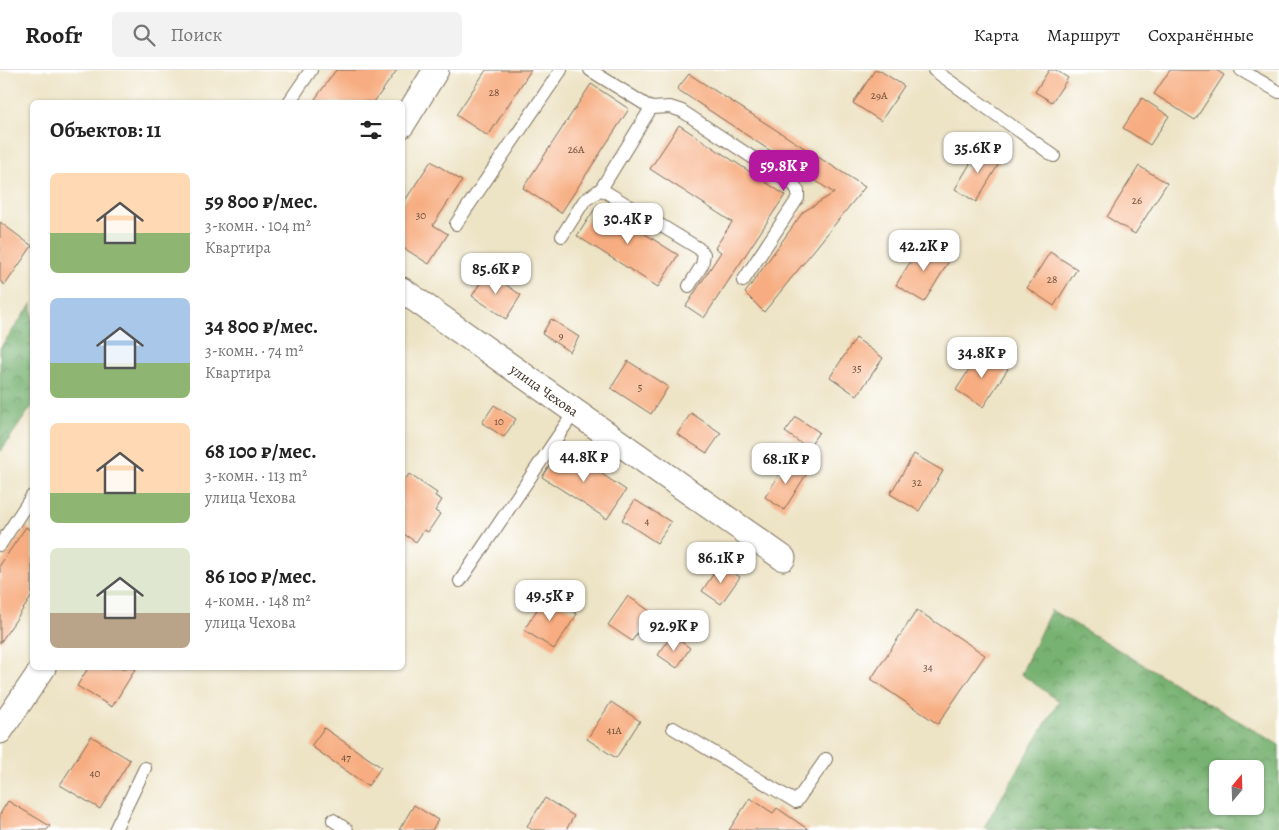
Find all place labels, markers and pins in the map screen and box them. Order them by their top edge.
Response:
pin: 35.6K ₽ [932,132,1024,174]
pin: 59.8K ₽ [738,150,830,192]
pin: 30.4K ₽ [582,202,674,245]
pin: 42.2K ₽ [878,230,970,272]
pin: 85.6K ₽ [450,252,542,295]
pin: 34.8K ₽ [936,336,1028,379]
pin: 44.8K ₽ [538,440,630,483]
pin: 68.1K ₽ [740,442,832,485]
pin: 86.1K ₽ [675,542,767,584]
pin: 49.5K ₽ [504,580,596,622]
pin: 92.9K ₽ [628,610,720,652]

